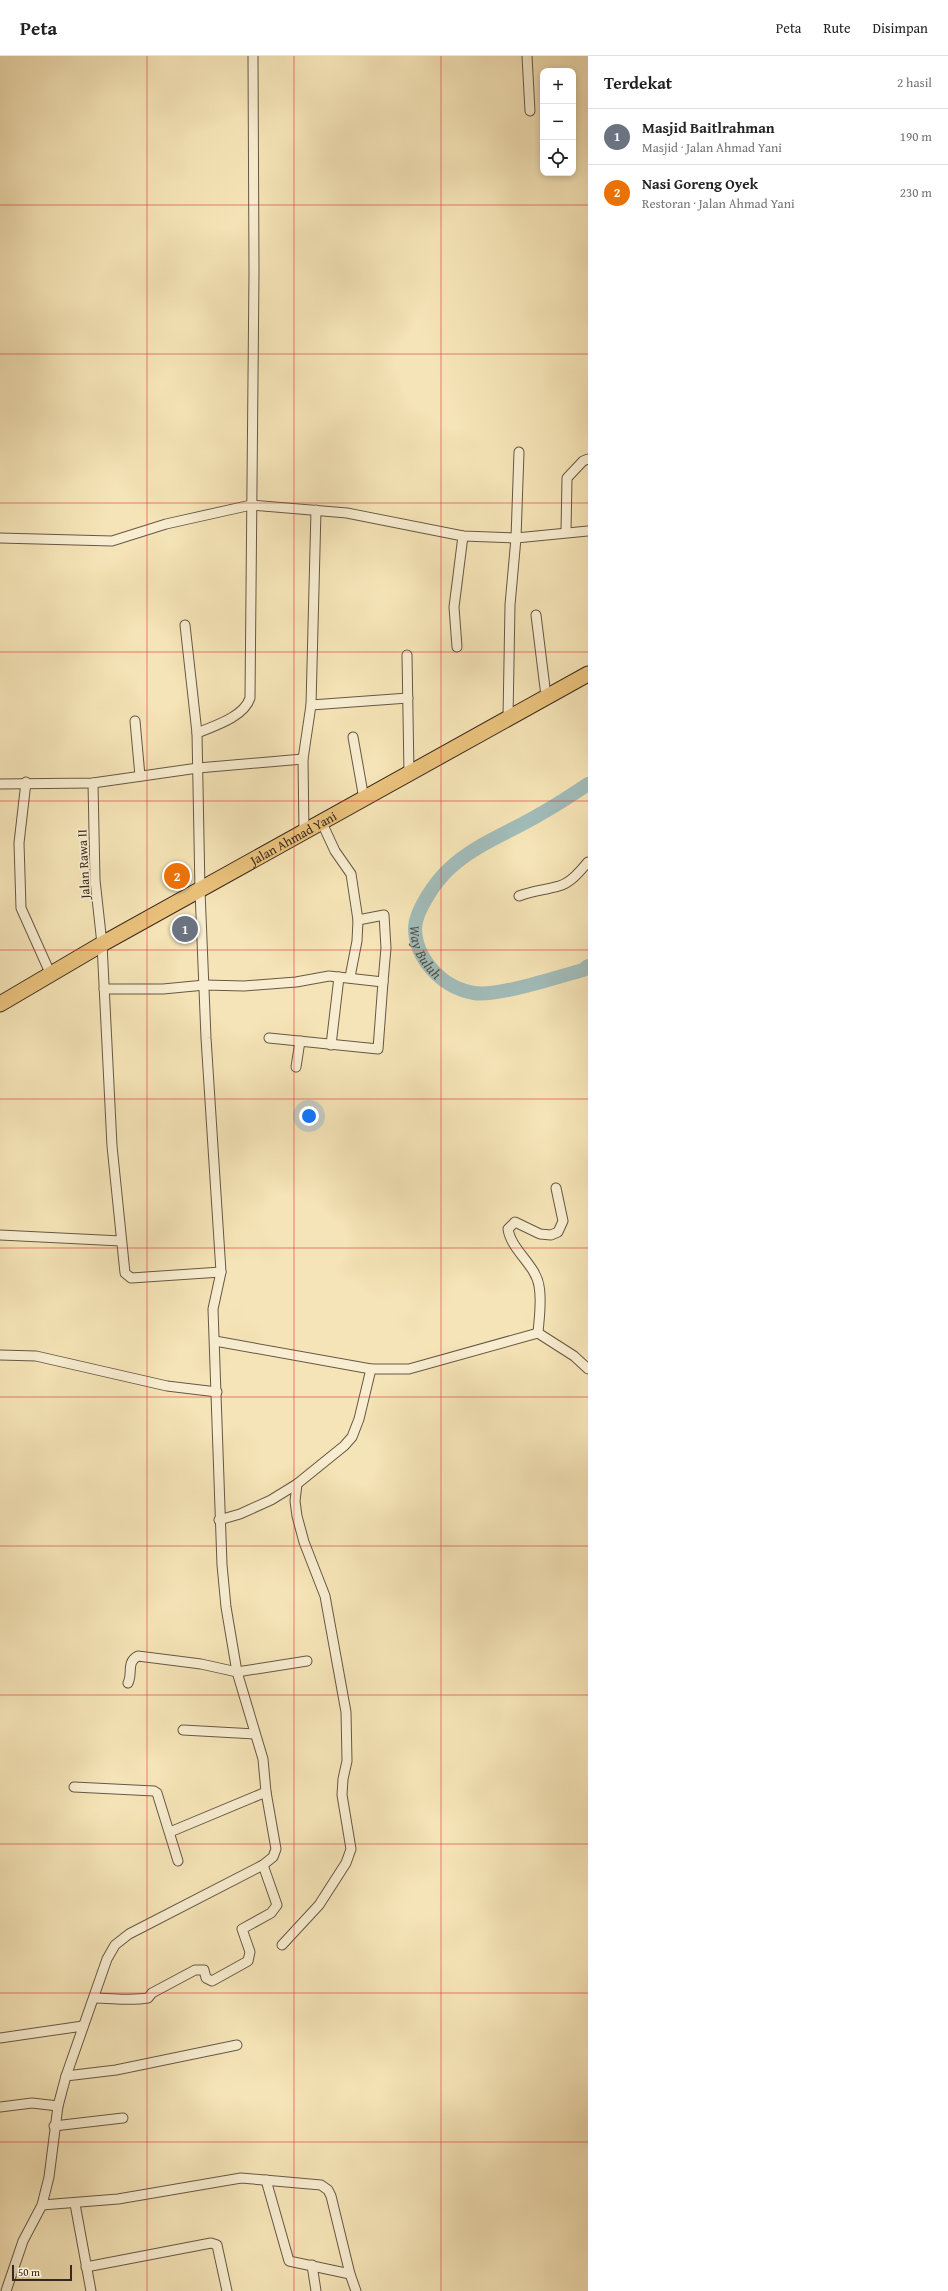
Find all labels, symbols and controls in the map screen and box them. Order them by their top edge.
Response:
text: Peta [20,14,57,42]
text: Peta [776,18,801,38]
text: Rute [823,18,851,38]
text: Disimpan [873,18,928,38]
map controls [540,68,576,176]
button: + [540,68,576,104]
text: Terdekat [604,70,672,95]
text: 2 hasil [897,73,932,92]
button: − [540,104,576,140]
text: Masjid Baitlrahman [642,117,775,138]
text: 1 [614,127,620,146]
text: 190 m [900,127,932,146]
text: Masjid · Jalan Ahmad Yani [642,138,782,157]
button: locate [540,140,576,176]
text: Nasi Goreng Oyek [642,173,758,194]
text: 2 [614,183,620,202]
text: 230 m [900,183,932,202]
text: Restoran · Jalan Ahmad Yani [642,194,795,213]
street label: Jalan Ahmad Yani [245,806,340,871]
street label: Jalan Rawa II [72,829,95,901]
pin: 2 [164,861,190,891]
pin: 1 [172,914,198,944]
water label: Way Buluh [405,925,446,984]
your location [299,1106,319,1126]
scale bar [12,2263,72,2282]
text: 50 m [18,2264,40,2280]

